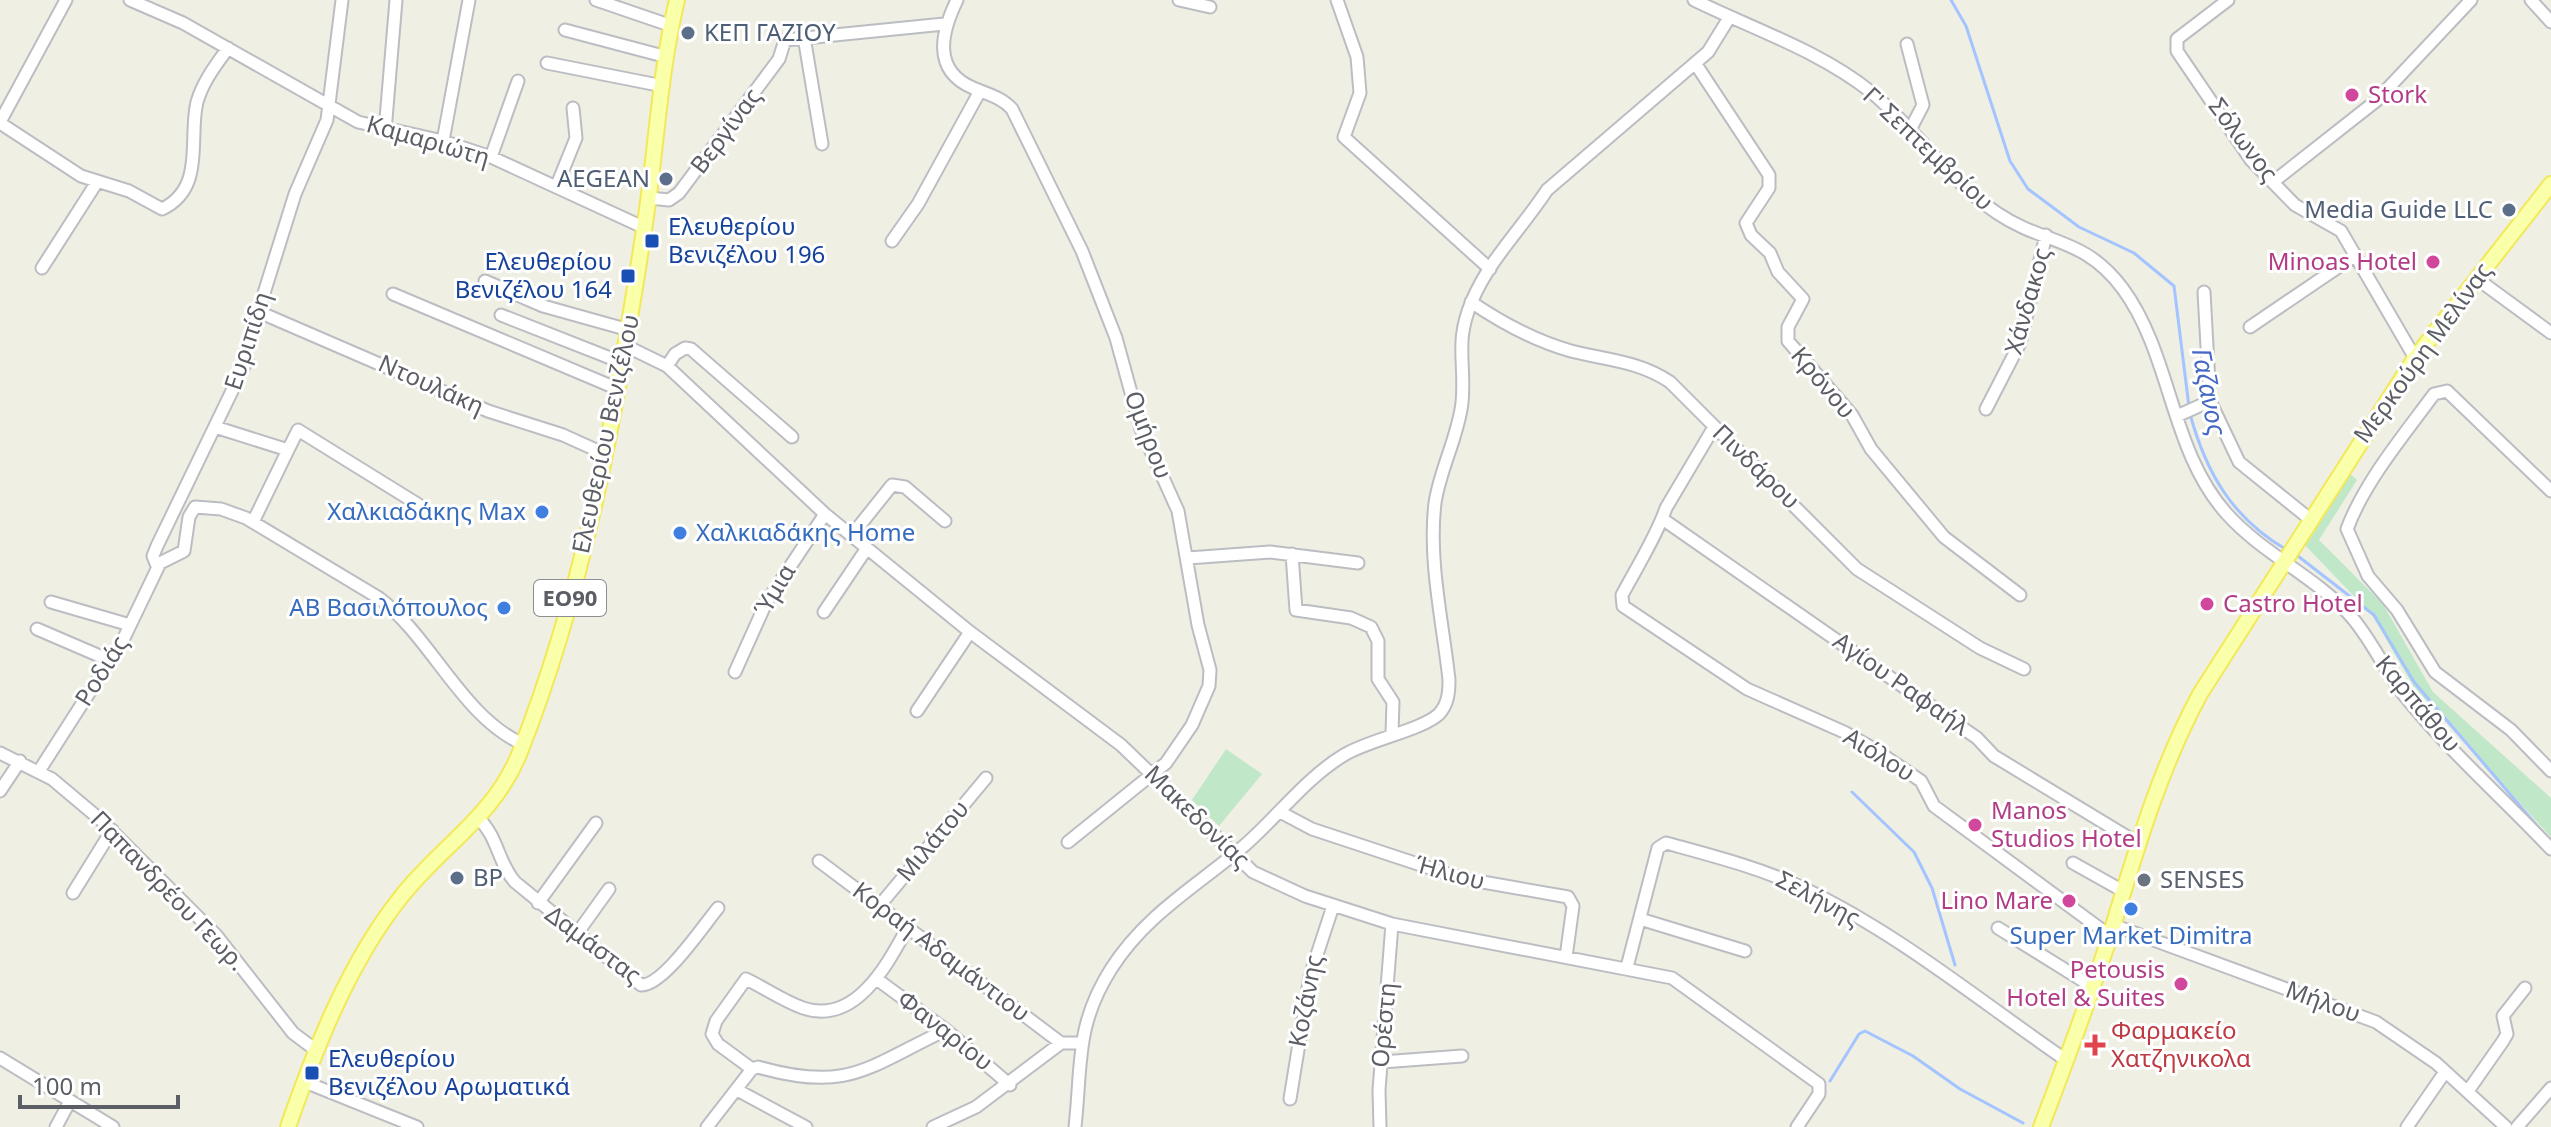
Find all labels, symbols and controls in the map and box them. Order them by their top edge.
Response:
place label: ΚΕΠ ΓΑΖΙΟΥ [704,15,836,48]
marker: ΚΕΠ ΓΑΖΙΟΥ [679,24,697,42]
place label: Stork [2368,77,2427,110]
street label: Γ' Σεπτεμβρίου [1857,79,2001,217]
street label: Βεργίνας [682,81,768,180]
marker: Stork [2343,86,2361,104]
street label: Σόλωνος [2202,90,2287,188]
street label: Καμαριώτη [363,106,494,173]
place label: AEGEAN [557,161,650,194]
marker: AEGEAN [657,170,675,188]
place label: Media Guide LLC [2304,192,2493,225]
marker: Media Guide LLC [2500,201,2518,219]
place label: Ελευθερίου Βενιζέλου 196 [668,209,825,270]
marker: Ελευθερίου Βενιζέλου 196 [643,232,661,250]
place label: Ελευθερίου Βενιζέλου 164 [455,244,612,305]
street label: Χάνδακος [1996,244,2057,358]
place label: Minoas Hotel [2268,244,2417,277]
marker: Minoas Hotel [2424,253,2442,271]
street label: Μερκούρη Μελίνας [2345,255,2499,449]
marker: Ελευθερίου Βενιζέλου 164 [619,267,637,285]
street label: Ευριπίδη [215,287,278,394]
street label: Ελευθερίου Βενιζέλου [563,311,646,556]
street label: Κρόνου [1784,339,1864,425]
water label: Γαζανος [2184,345,2236,439]
street label: Ντουλάκη [374,346,490,422]
street label: Ομήρου [1118,386,1181,483]
street label: Πινδάρου [1706,416,1808,516]
place label: Χαλκιαδάκης Max [327,494,526,527]
marker: Χαλκιαδάκης Max [533,503,551,521]
place label: Χαλκιαδάκης Home [696,515,915,548]
marker: Χαλκιαδάκης Home [671,524,689,542]
street label: Ύμια [745,557,802,621]
road number: ΕΟ90 [534,580,606,616]
place label: Castro Hotel [2223,586,2363,619]
place label: ΑΒ Βασιλόπουλος [289,590,488,623]
marker: Castro Hotel [2198,595,2216,613]
marker: ΑΒ Βασιλόπουλος [495,599,513,617]
street label: Αγίου Ραφαήλ [1827,624,1977,742]
street label: Ροδιάς [66,629,135,712]
street label: Καρπάθου [2369,648,2469,759]
street label: Αιόλου [1838,719,1922,788]
street label: Μακεδονίας [1138,757,1258,875]
street label: Μιλάτου [888,792,976,888]
place label: Manos Studios Hotel [1991,793,2142,854]
street label: Παπανδρέου Γεωρ. [84,803,254,977]
marker: Manos Studios Hotel [1966,816,1984,834]
street label: Ήλιου [1412,846,1489,897]
place label: BP [473,860,503,893]
street label: Σελήνης [1771,862,1866,934]
place label: SENSES [2160,862,2244,895]
marker: BP [448,869,466,887]
marker: SENSES [2135,871,2153,889]
street label: Κοραή Αδαμάντιου [846,873,1037,1028]
place label: Lino Mare [1940,883,2053,916]
marker: Lino Mare [2060,892,2078,910]
street label: Δαμάστας [539,897,649,991]
marker: Super Market Dimitra [2122,900,2140,918]
place label: Super Market Dimitra [2010,918,2252,951]
street label: Κοζάνης [1279,952,1330,1050]
place label: Petousis Hotel & Suites [2006,952,2165,1013]
street label: Μήλου [2281,972,2366,1029]
marker: Petousis Hotel & Suites [2172,975,2190,993]
street label: Ορέστη [1362,981,1403,1069]
street label: Φαναρίου [891,982,1001,1078]
place label: Φαρμακείο Χατζηνικολα [2111,1013,2251,1074]
marker: Φαρμακείο Χατζηνικολα [2086,1036,2104,1054]
place label: Ελευθερίου Βενιζέλου Αρωματικά [328,1041,570,1102]
scale bar [20,1059,178,1109]
marker: Ελευθερίου Βενιζέλου Αρωματικά [303,1064,321,1082]
text: 100 m [32,1069,102,1102]

